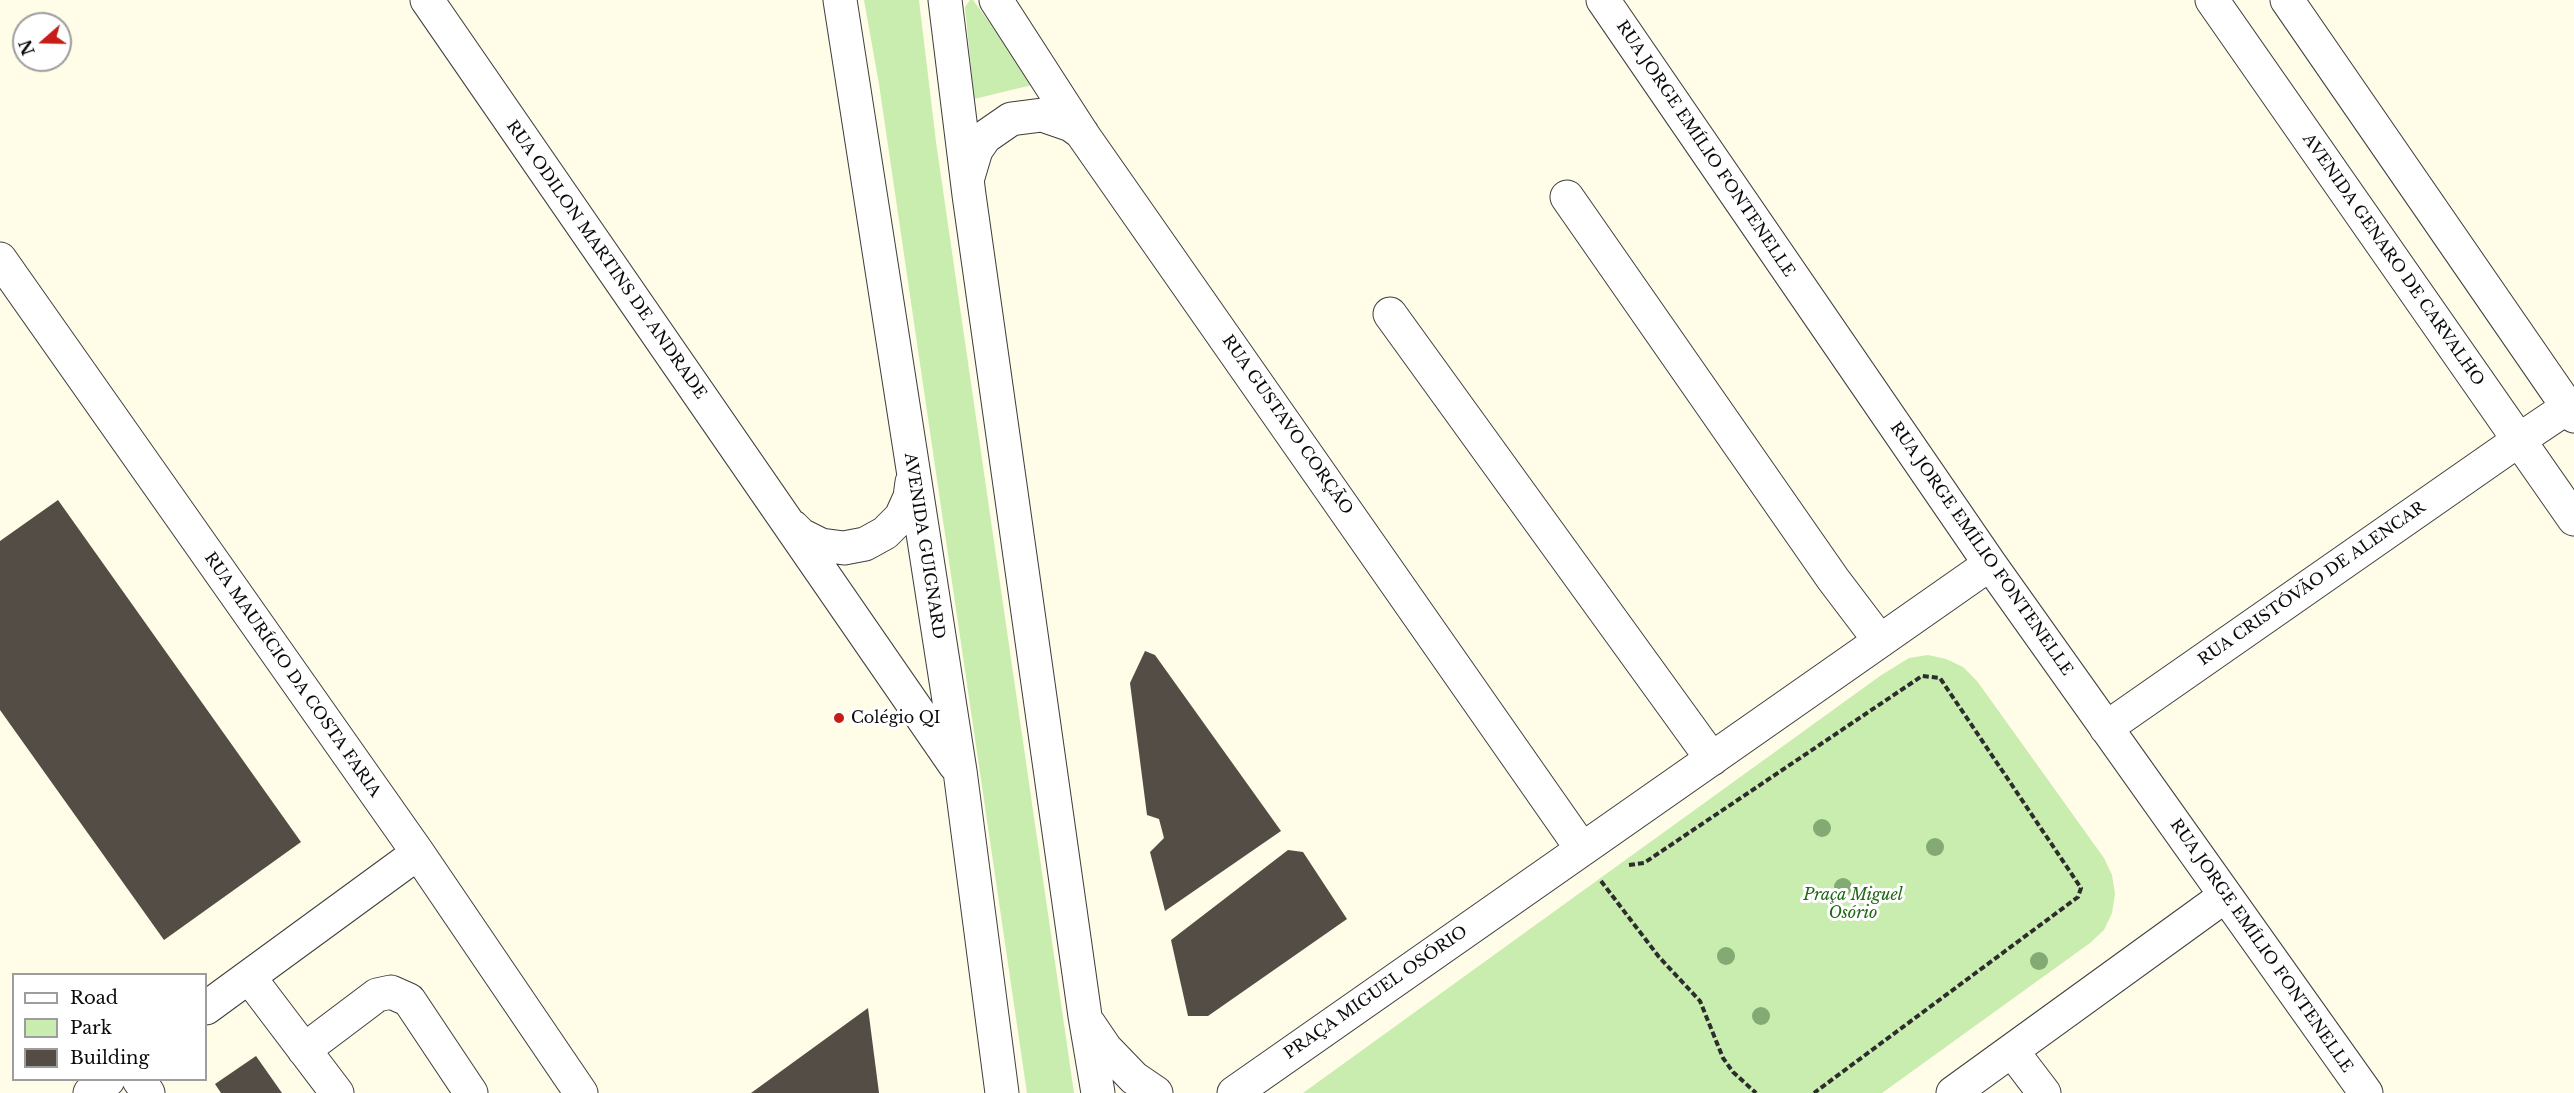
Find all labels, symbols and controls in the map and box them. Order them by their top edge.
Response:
north arrow [12,12,72,72]
street label: RUA JORGE EMÍLIO FONTENELLE [1612,17,1798,281]
text: N [15,37,39,58]
street label: RUA ODILON MARTINS DE ANDRADE [502,117,710,403]
street label: AVENIDA GENARO DE CARVALHO [2298,130,2488,390]
street label: RUA GUSTAVO CORÇÃO [1218,332,1356,518]
street label: RUA JORGE EMÍLIO FONTENELLE [1886,419,2076,679]
street label: AVENIDA GUIGNARD [900,451,948,641]
street label: RUA CRISTÓVÃO DE ALENCAR [2195,498,2429,670]
street label: RUA MAURÍCIO DA COSTA FARIA [200,549,384,801]
place label: Colégio QI [851,708,940,728]
marker: Colégio QI [832,711,846,725]
street label: RUA JORGE EMÍLIO FONTENELLE [2166,816,2356,1076]
park label: Praça Miguel Osório [1803,885,1903,923]
street label: PRAÇA MIGUEL OSÓRIO [1281,922,1471,1064]
legend [12,973,207,1081]
text: Road [70,987,118,1009]
text: Park [70,1017,112,1039]
text: Building [70,1047,149,1069]

